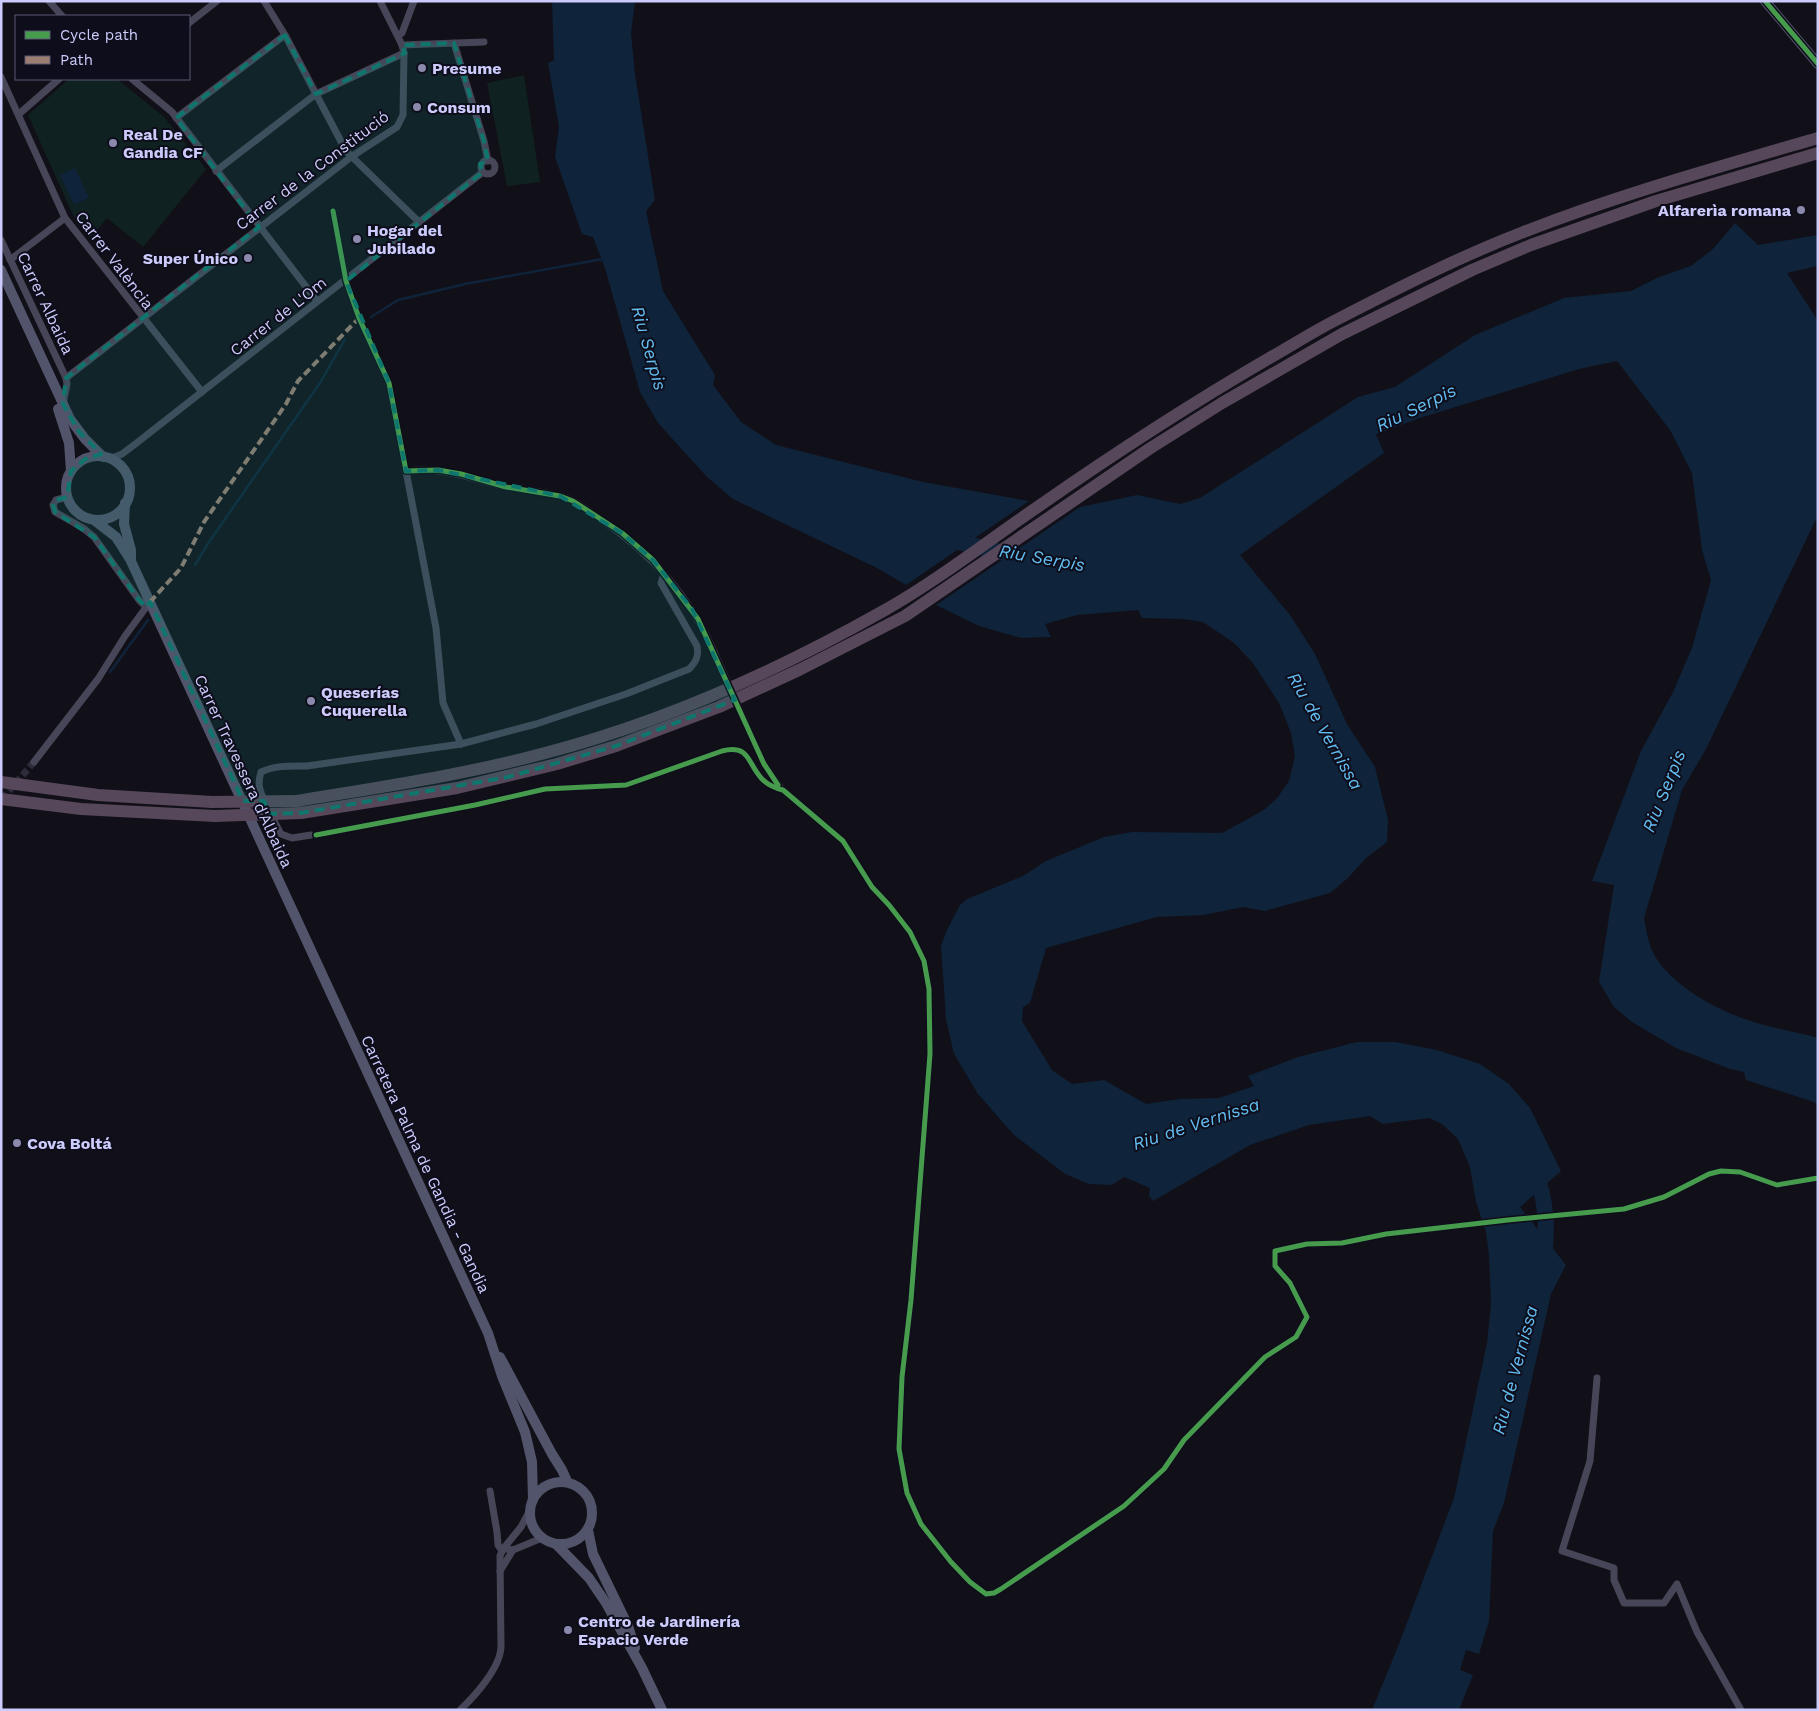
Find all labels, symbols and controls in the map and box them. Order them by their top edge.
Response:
legend [15,15,190,80]
text: Cycle path [60,26,138,44]
text: Path [60,51,93,69]
place label: Presume [432,59,501,78]
marker: Presume [416,62,428,74]
place label: Consum [427,98,491,117]
marker: Consum [411,101,423,113]
street label: Carrer de la Constitució [232,107,393,234]
place label: Real De Gandia CF [123,125,203,162]
marker: Real De Gandia CF [107,137,119,149]
place label: Alfarerìa romana [1658,201,1792,220]
marker: Alfarerìa romana [1795,204,1807,216]
street label: Carrer València [72,208,158,313]
place label: Hogar del Jubilado [367,221,443,258]
marker: Hogar del Jubilado [351,233,363,245]
street label: Carrer Albaida [13,249,78,357]
place label: Super Único [143,249,238,268]
marker: Super Único [242,252,254,264]
street label: Carrer de L'Om [226,273,330,360]
water label: Riu Serpis [627,303,672,392]
water label: Riu Serpis [1372,379,1459,436]
water label: Riu Serpis [998,540,1087,575]
water label: Riu de Vernissa [1283,668,1368,793]
street label: Carrer Travessera d'Albaida [190,672,297,871]
place label: Queserías Cuquerella [321,683,408,720]
marker: Queserías Cuquerella [305,695,317,707]
water label: Riu Serpis [1638,747,1689,835]
street label: Carretera Palma de Gandia - Gandia [357,1032,494,1296]
water label: Riu de Vernissa [1130,1093,1262,1154]
place label: Cova Boltá [27,1134,112,1153]
marker: Cova Boltá [11,1137,23,1149]
water label: Riu de Vernissa [1487,1303,1542,1436]
place label: Centro de Jardinería Espacio Verde [578,1612,741,1649]
marker: Centro de Jardinería Espacio Verde [562,1624,574,1636]

